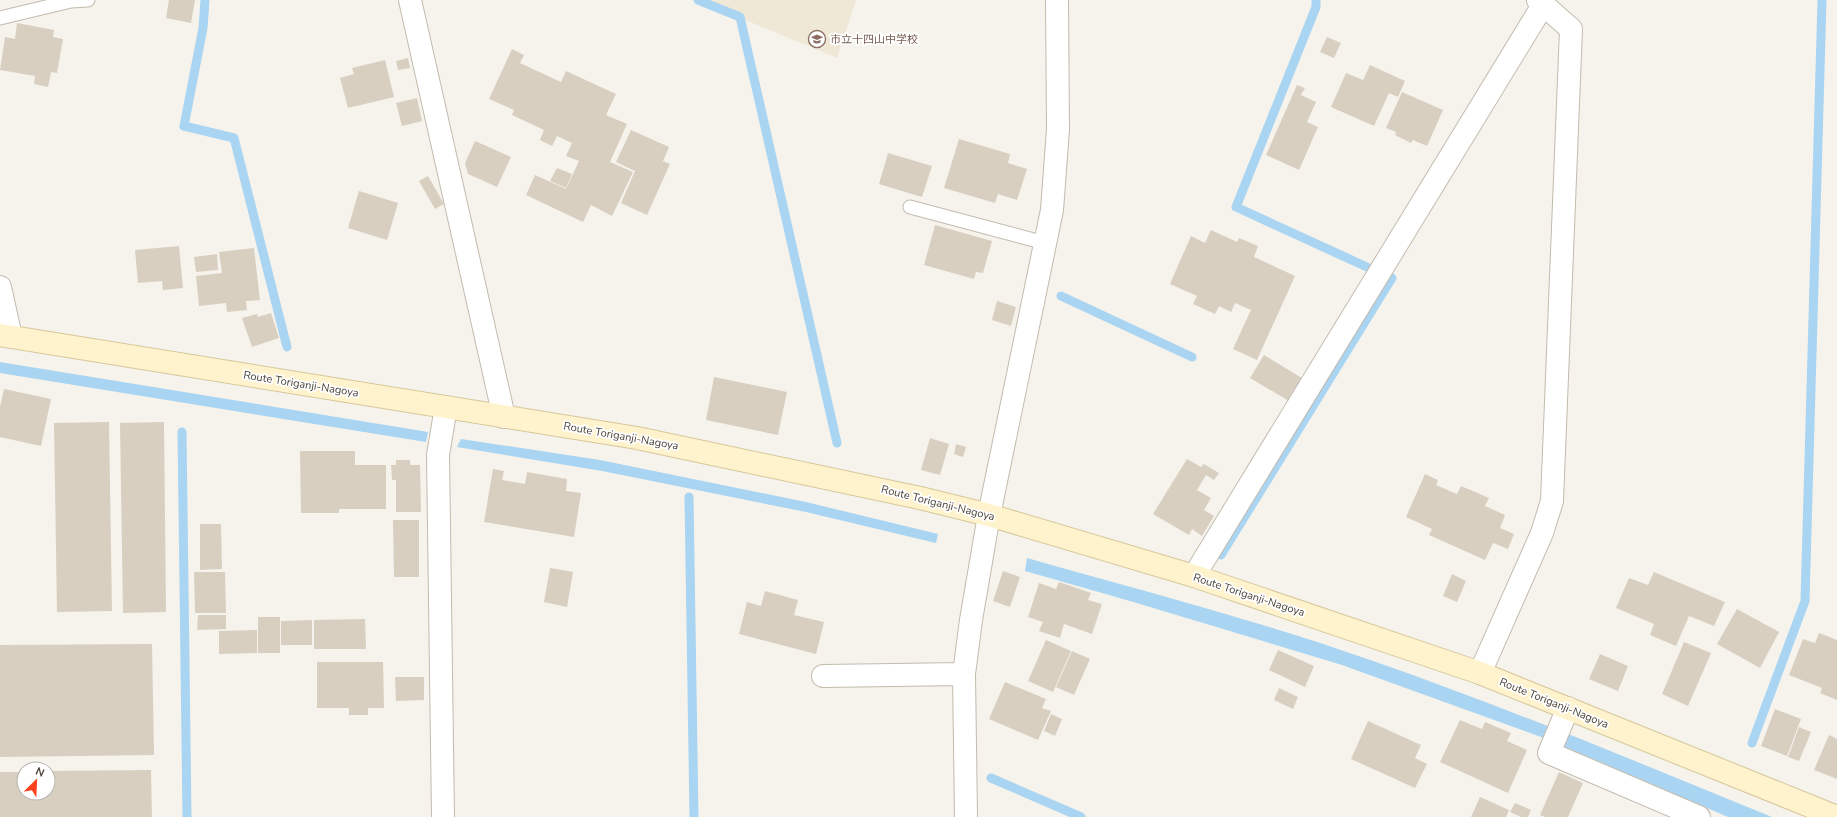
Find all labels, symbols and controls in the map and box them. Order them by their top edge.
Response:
school or university icon: 市立十四山中学校 [807,29,827,49]
place label: 市立十四山中学校 [830,32,918,47]
street label: Route Toriganji-Nagoya [242,367,360,401]
street label: Route Toriganji-Nagoya [562,418,680,454]
street label: Route Toriganji-Nagoya [880,482,997,524]
street label: Route Toriganji-Nagoya [1191,570,1307,620]
street label: Route Toriganji-Nagoya [1497,674,1611,732]
north arrow [16,761,56,801]
text: N [33,764,47,781]

